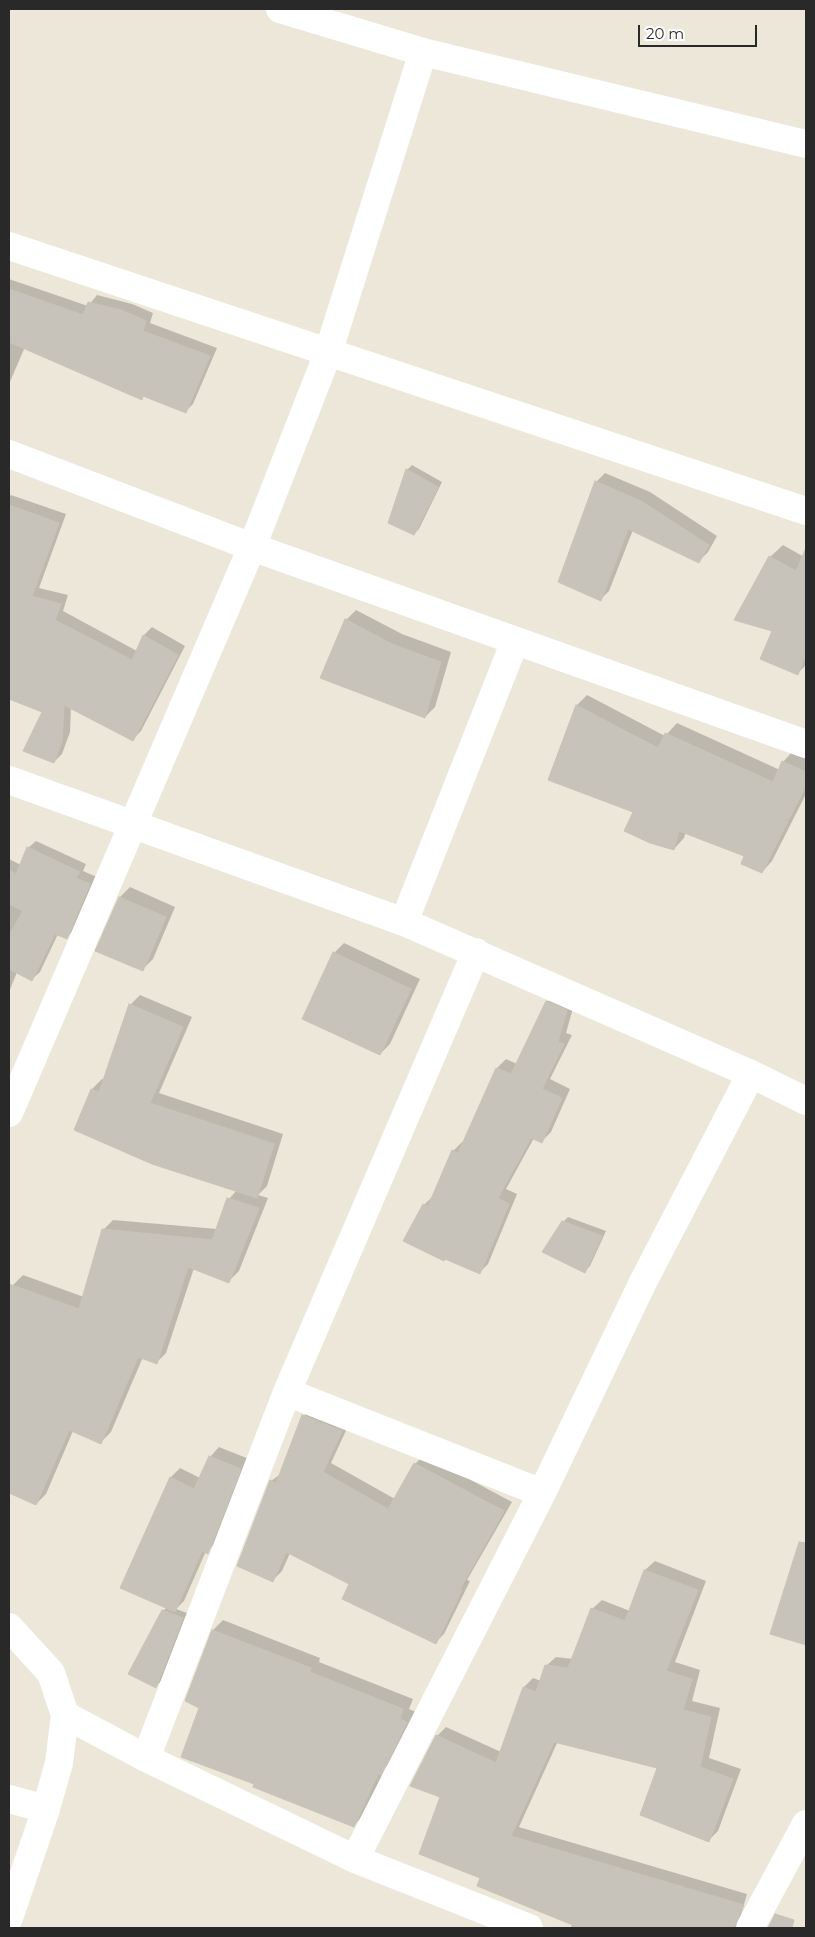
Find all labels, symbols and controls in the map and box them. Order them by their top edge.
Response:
scale bar [640,15,759,47]
text: 20 m [646,24,684,43]

